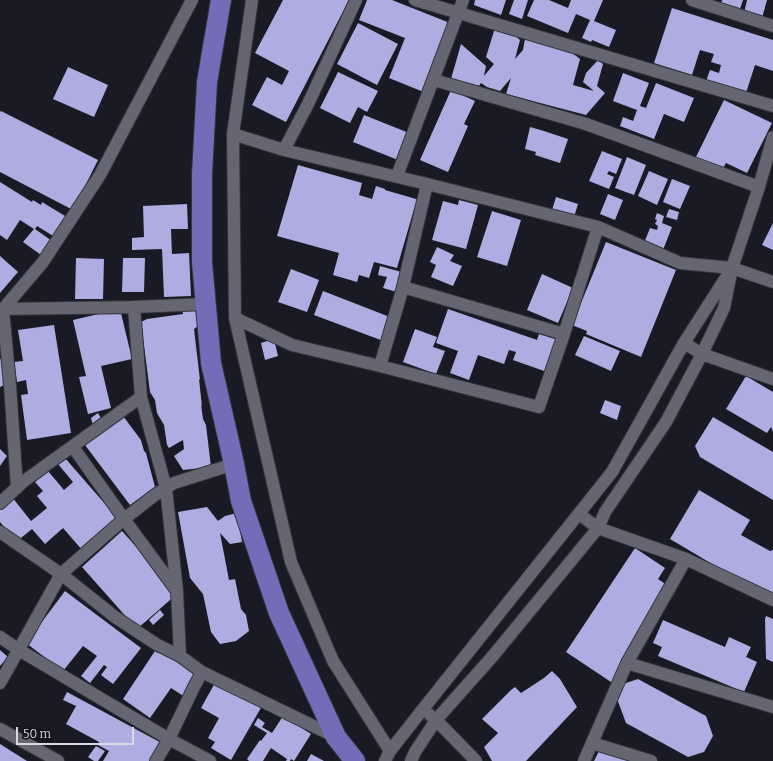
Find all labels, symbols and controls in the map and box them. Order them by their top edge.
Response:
scale bar [18,719,136,745]
text: 50 m [23,727,51,741]

